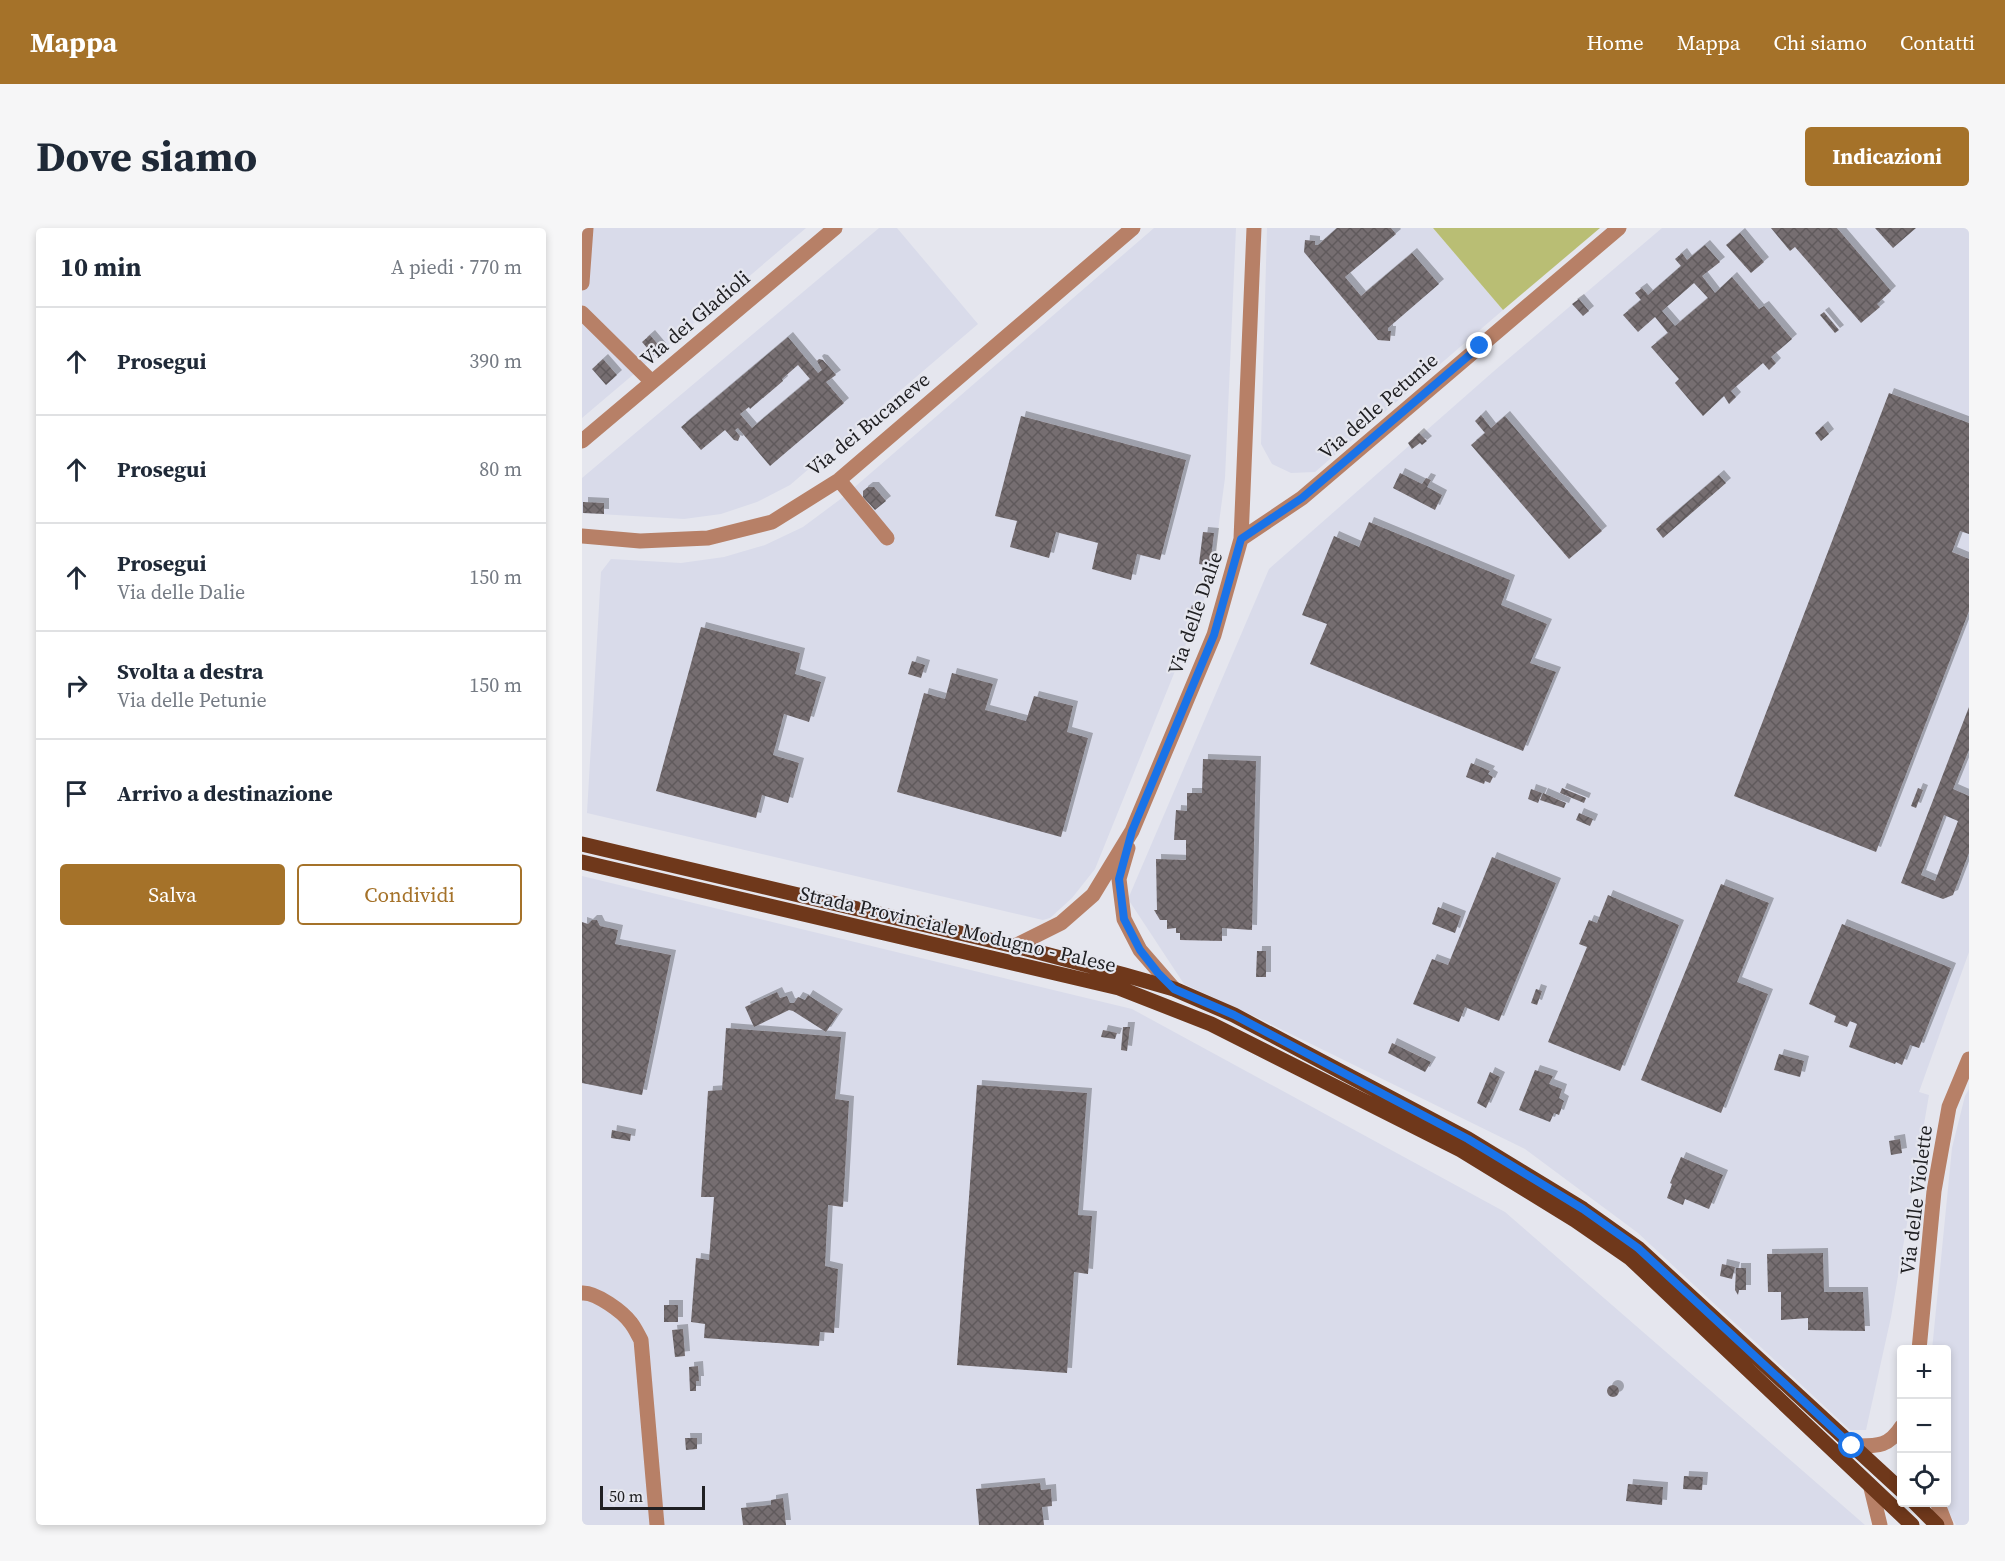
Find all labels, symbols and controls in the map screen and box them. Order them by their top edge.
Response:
text: Mappa [30,23,117,61]
text: Home [1586,28,1644,57]
text: Mappa [1677,28,1741,57]
text: Chi siamo [1774,28,1867,57]
text: Contatti [1900,28,1975,57]
text: Dove siamo [36,127,257,185]
button: Indicazioni [1805,127,1969,186]
text: 10 min [60,249,142,285]
text: A piedi · 770 m [391,253,522,281]
street label: Via dei Gladioli [634,264,756,372]
route end [1466,332,1492,358]
icon: ahead [60,345,93,378]
text: Prosegui [117,346,206,376]
street label: Via delle Petunie [1312,346,1444,466]
text: 390 m [469,347,522,375]
street label: Via dei Bucaneve [800,365,936,483]
icon: ahead [60,453,93,486]
text: Prosegui [117,454,206,484]
text: 80 m [479,455,522,483]
text: Prosegui [117,548,206,578]
street label: Via delle Dalie [1161,548,1229,678]
icon: ahead [60,561,93,594]
text: 150 m [469,563,522,591]
text: Via delle Dalie [117,578,245,606]
text: Svolta a destra [117,656,263,686]
icon: right [60,669,93,702]
text: 150 m [469,671,522,699]
text: Via delle Petunie [117,686,267,714]
icon: arrive [60,777,93,810]
text: Arrivo a destinazione [117,778,333,808]
button: Salva [60,864,285,925]
button: Condividi [297,864,522,925]
street label: Strada Provinciale Modugno - Palese [797,879,1119,979]
street label: Via delle Violette [1893,1124,1939,1276]
map controls [1897,1345,1951,1507]
button: + [1897,1345,1951,1399]
button: − [1897,1399,1951,1453]
route start [1838,1432,1864,1458]
button: locate [1897,1453,1951,1507]
scale bar [600,1483,705,1510]
text: 50 m [609,1485,643,1507]

